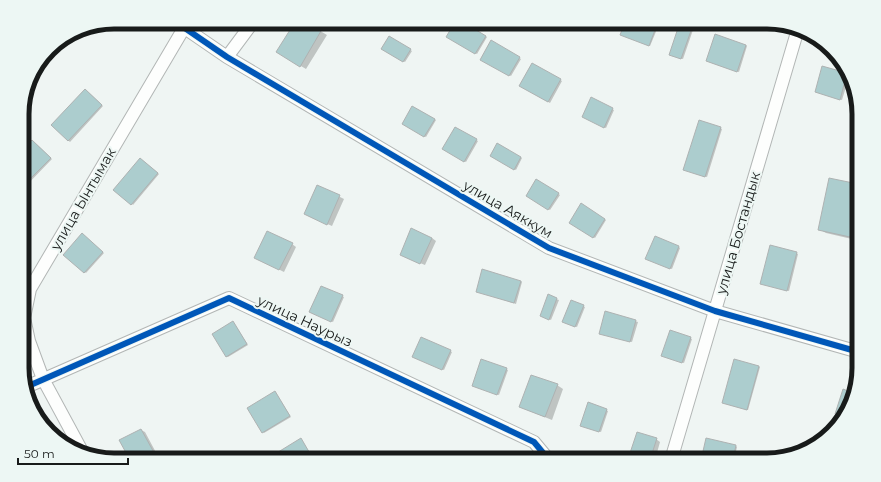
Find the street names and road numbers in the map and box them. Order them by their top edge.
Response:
street label: улица Ынтымак [46,144,120,254]
street label: улица Бостандык [712,170,764,297]
street label: улица Аяккум [459,176,556,242]
street label: улица Наурыз [254,291,355,351]

